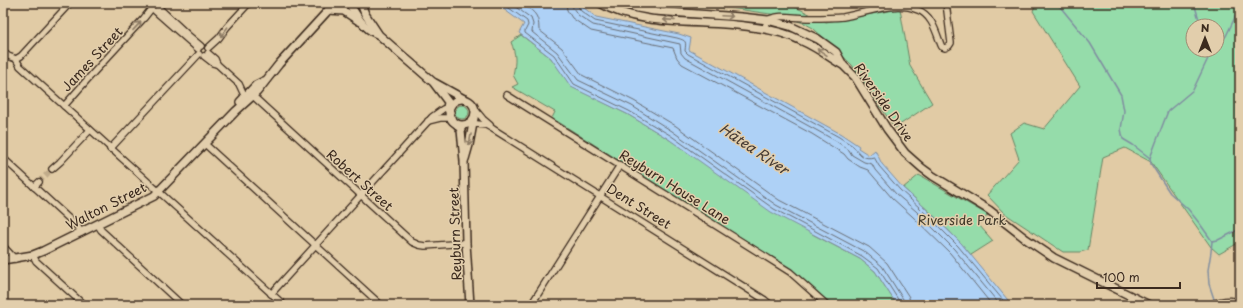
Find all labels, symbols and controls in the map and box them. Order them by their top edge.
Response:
one-way arrow [720,12,733,20]
one-way arrow [663,17,676,24]
north arrow [1185,18,1225,58]
text: N [1201,19,1210,36]
one-way arrow [133,21,142,31]
street label: James Street [57,22,127,95]
one-way arrow [219,26,228,37]
one-way arrow [817,48,828,56]
street label: Riverside Drive [850,59,919,145]
water label: Hātea River [716,118,794,180]
one-way arrow [466,133,474,146]
street label: Robert Street [323,145,398,215]
street label: Reyburn House Lane [616,145,734,228]
street label: Walton Street [62,177,149,234]
street label: Dent Street [603,178,675,233]
street label: Reyburn Street [443,187,466,281]
park label: Riverside Park [918,210,1006,229]
scale bar [1097,264,1180,290]
text: 100 m [1103,268,1140,286]

